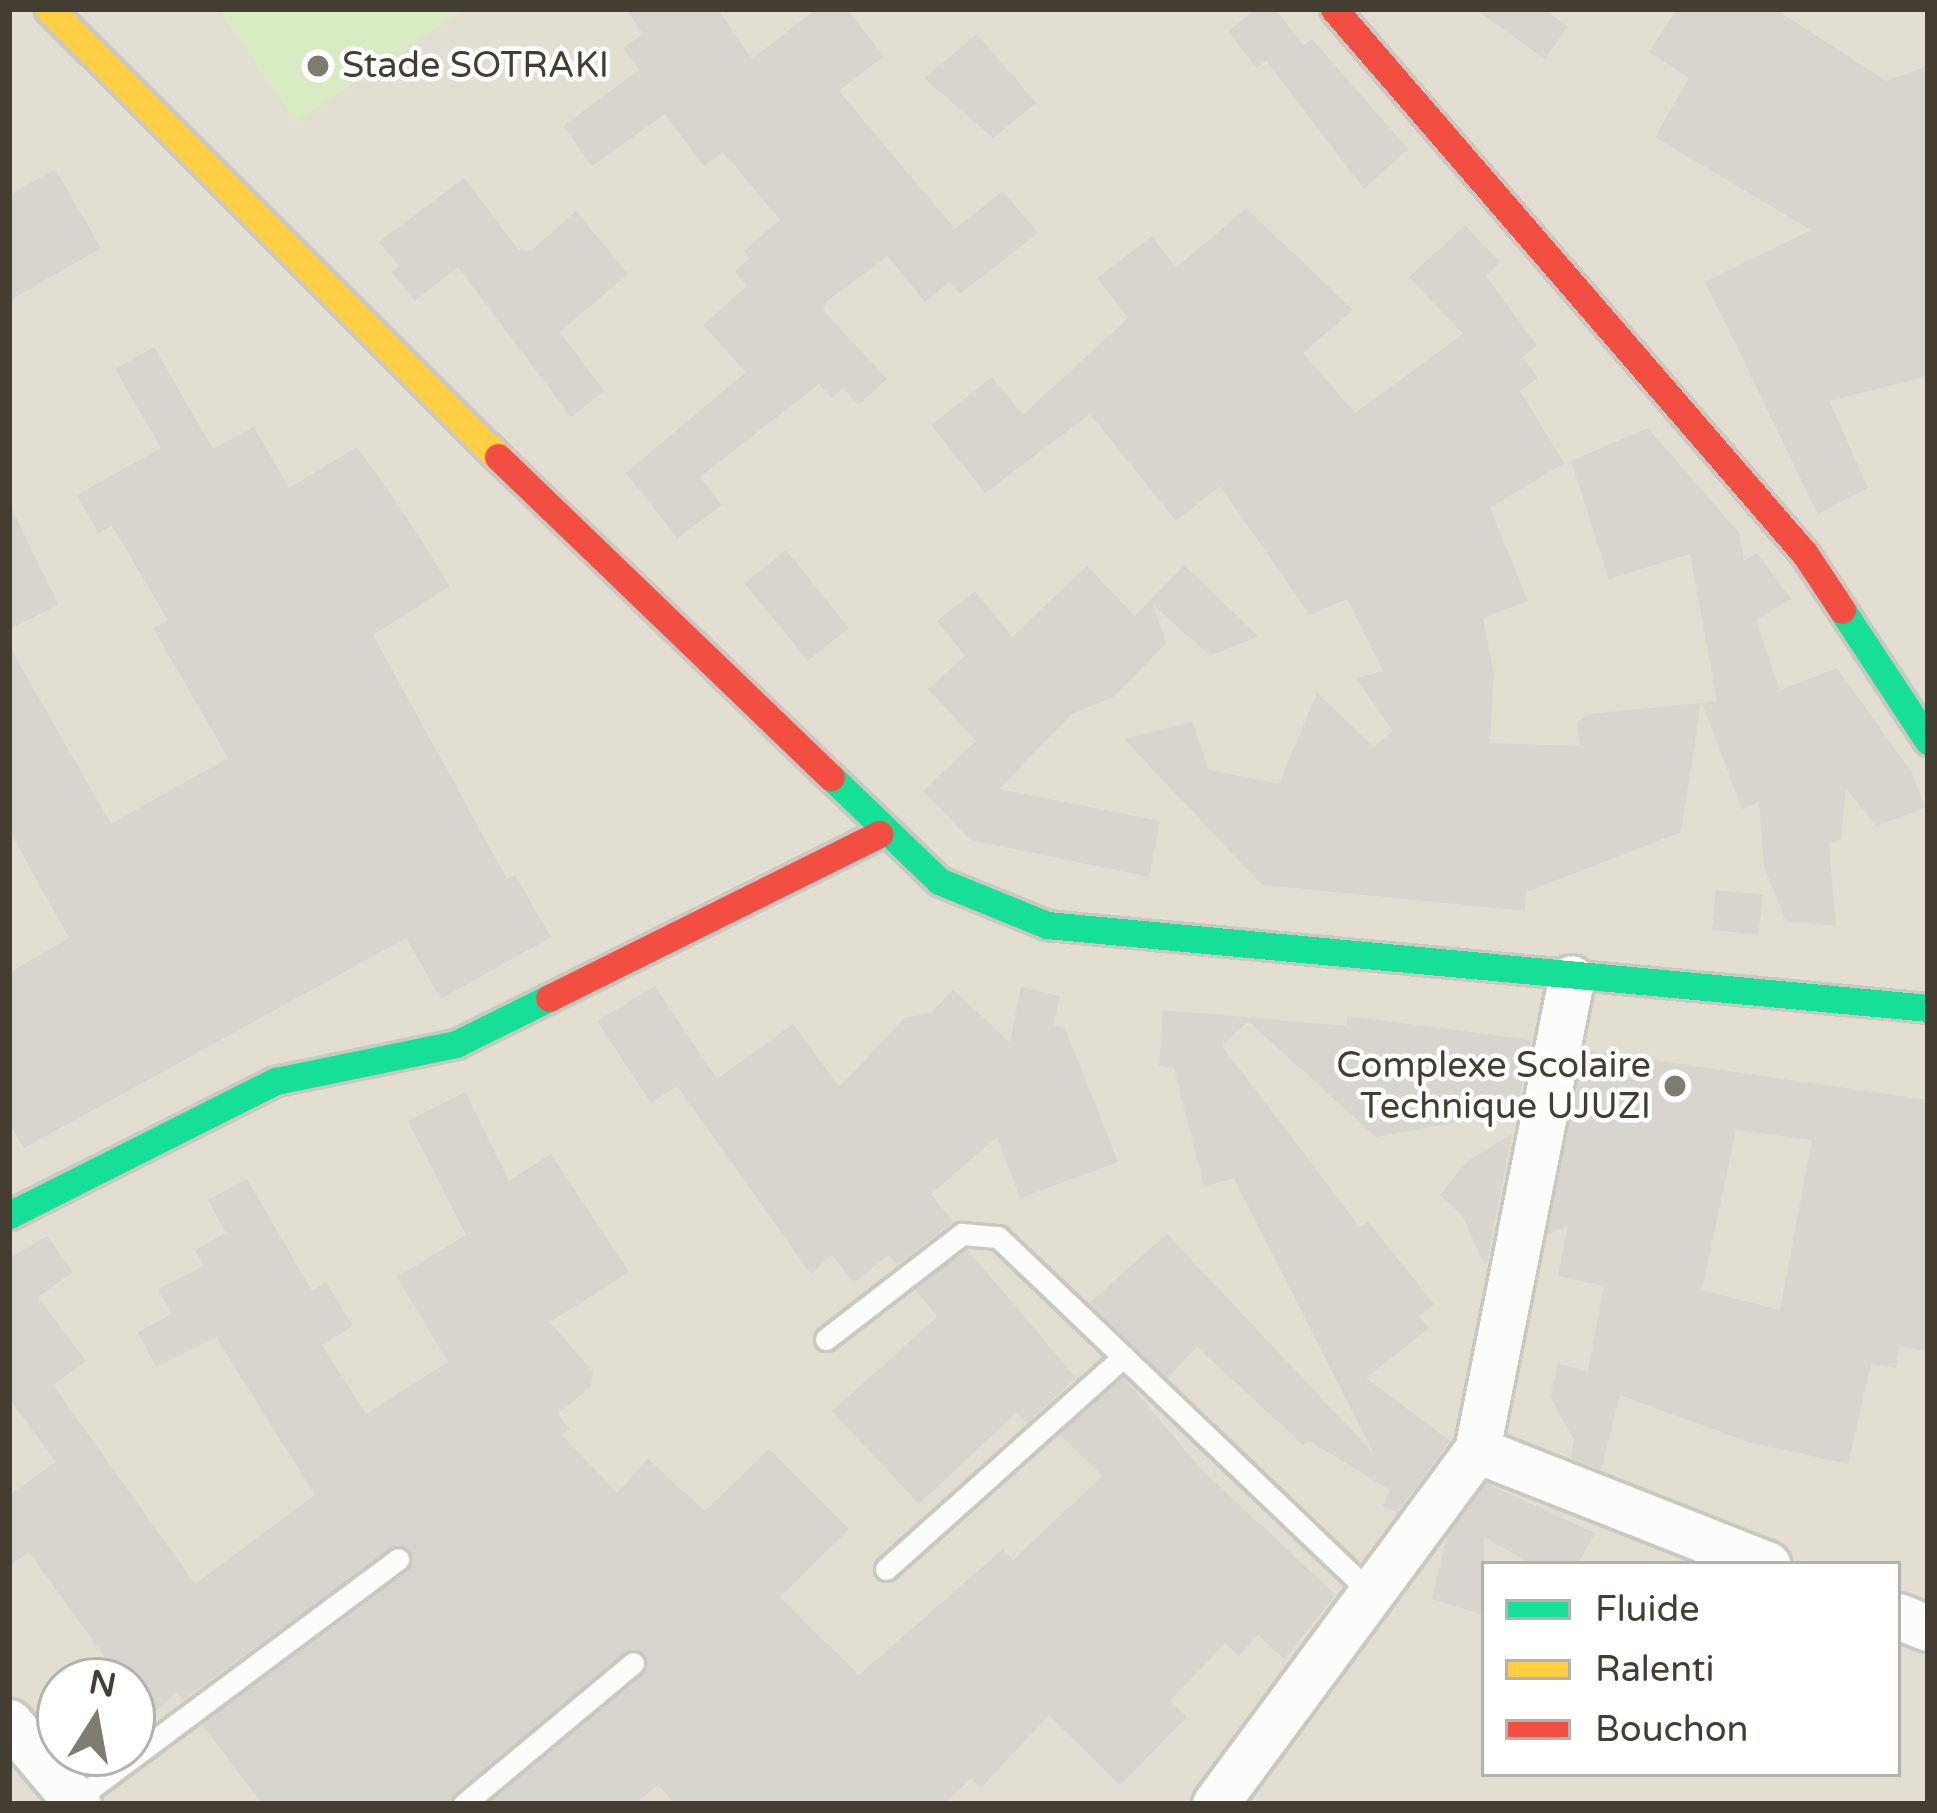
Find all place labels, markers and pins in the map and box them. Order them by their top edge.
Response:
place label: Stade SOTRAKI [342,44,609,88]
marker: Stade SOTRAKI [305,53,331,79]
place label: Complexe Scolaire Technique UJUZI [1336,1043,1651,1128]
marker: Complexe Scolaire Technique UJUZI [1662,1073,1688,1099]

